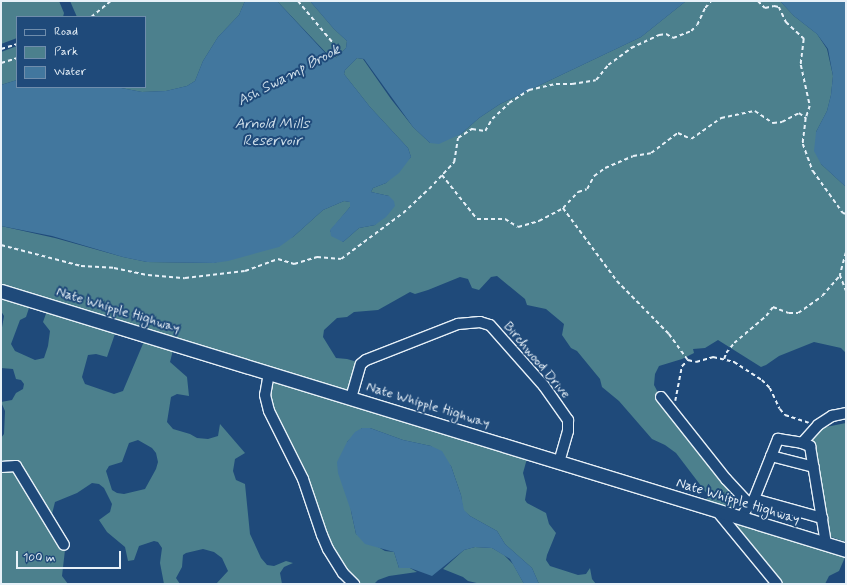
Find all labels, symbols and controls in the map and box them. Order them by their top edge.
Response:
legend [16,16,146,88]
text: Road [54,24,78,40]
water label: Ash Swamp Brook [234,41,344,111]
text: Park [54,44,78,60]
text: Water [54,64,86,80]
water label: Arnold Mills Reservoir [235,115,309,150]
street label: Nate Whipple Highway [54,283,182,337]
street label: Birchwood Drive [500,319,574,401]
street label: Nate Whipple Highway [364,378,492,432]
street label: Nate Whipple Highway [674,474,802,528]
scale bar [18,543,123,569]
text: 100 m [23,550,55,566]

